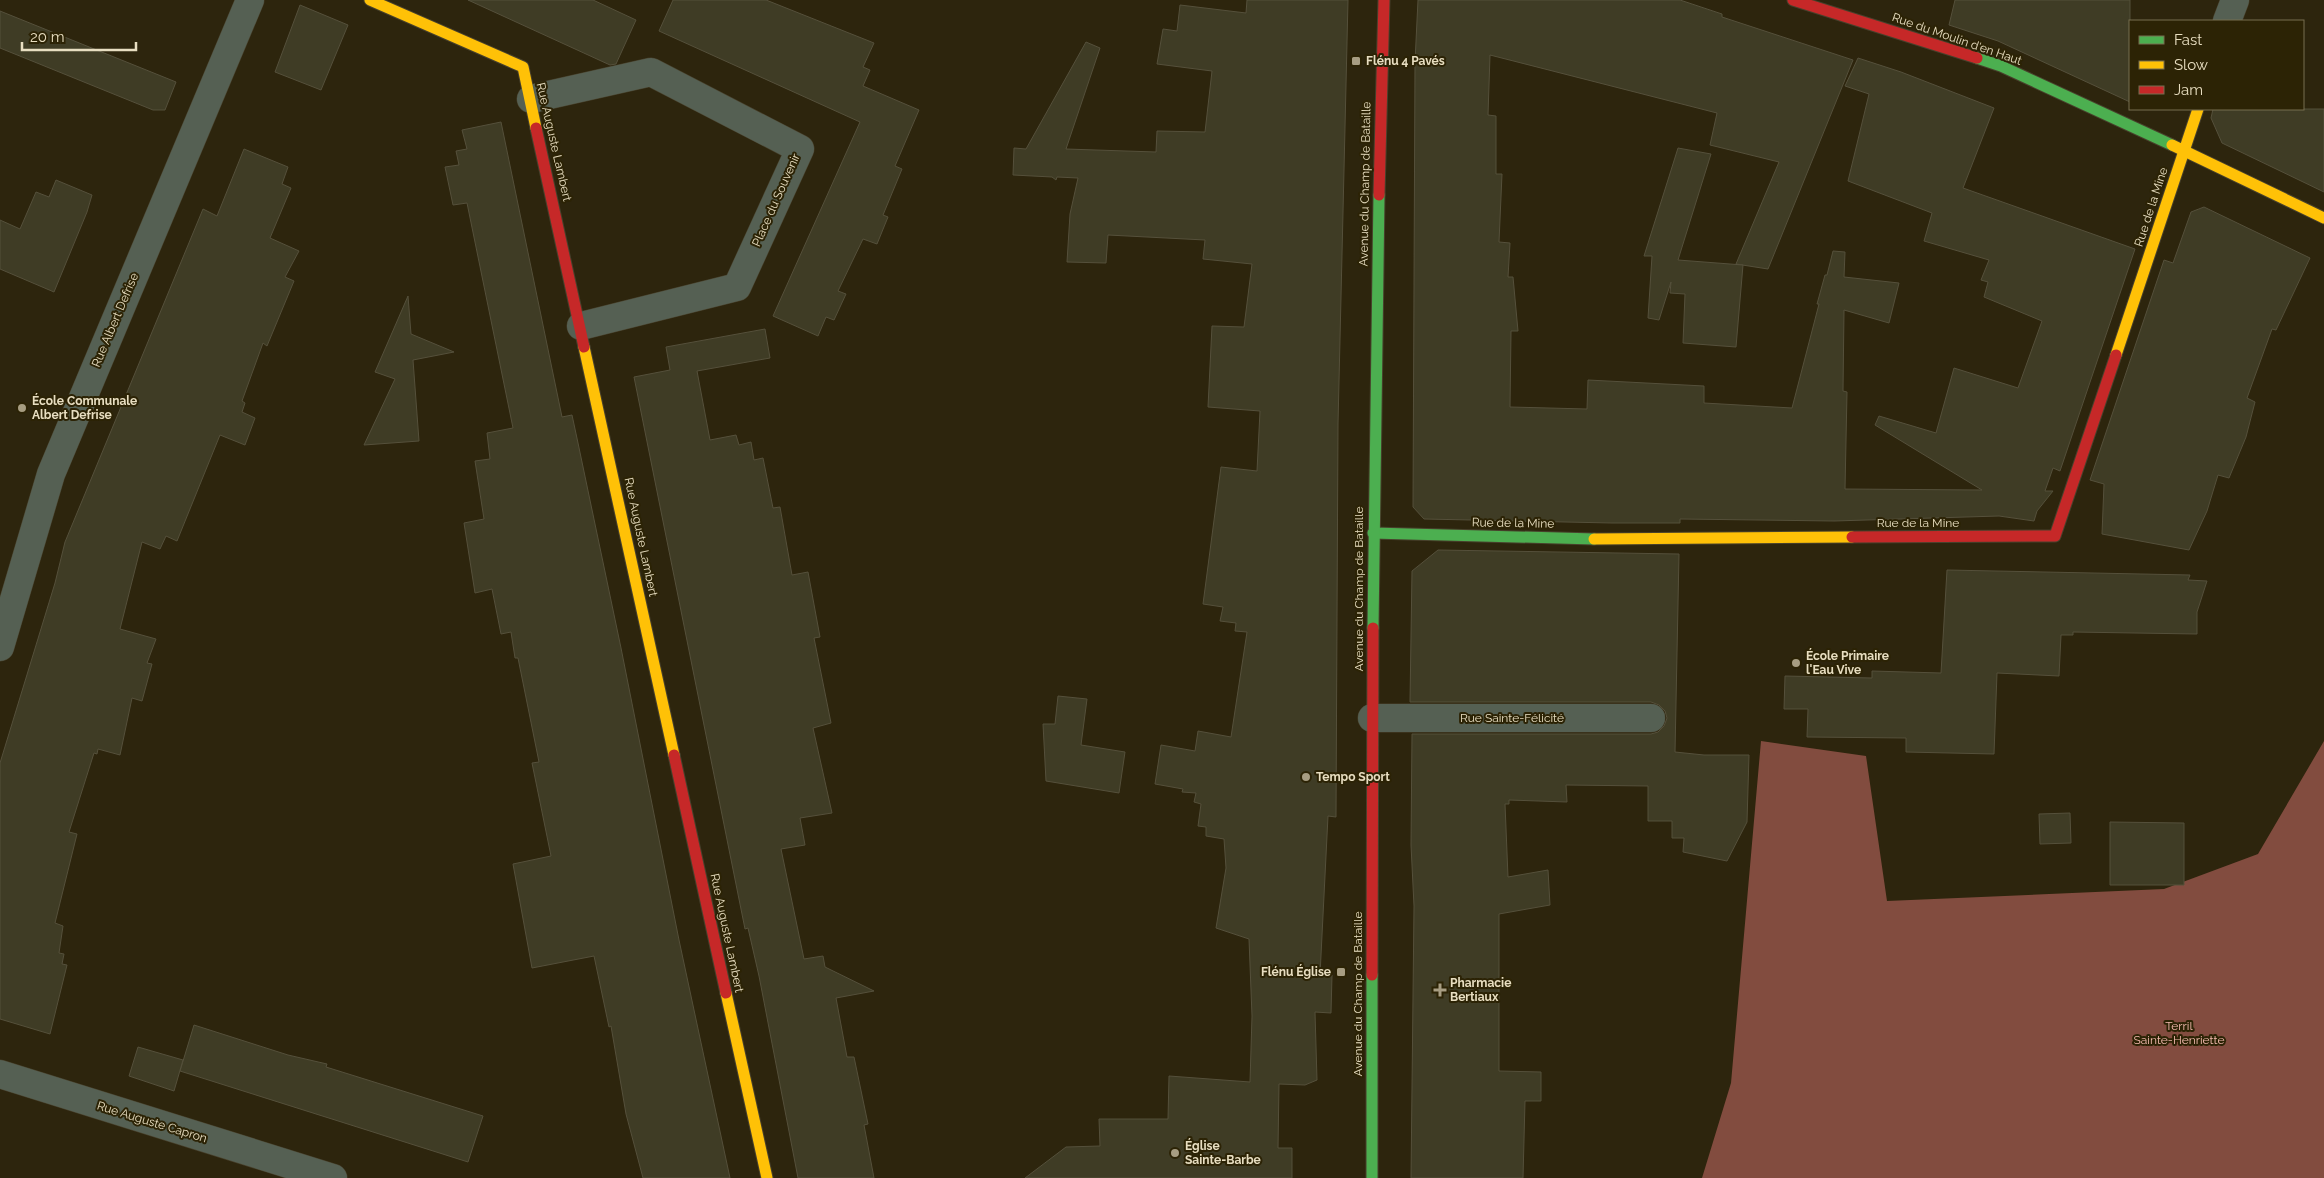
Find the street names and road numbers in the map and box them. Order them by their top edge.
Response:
street label: Rue du Moulin d'en Haut [1890,10,2024,68]
street label: Rue Auguste Lambert [534,81,574,203]
street label: Avenue du Champ de Bataille [1357,101,1373,267]
street label: Place du Souvenir [749,151,803,249]
street label: Rue de la Mine [2132,166,2170,248]
street label: Rue Albert Defrise [89,271,141,369]
street label: Rue Auguste Lambert [622,476,660,598]
street label: Avenue du Champ de Bataille [1352,507,1366,671]
street label: Rue de la Mine [1472,515,1554,531]
street label: Rue de la Mine [1877,516,1959,530]
street label: Rue Sainte-Félicité [1460,711,1564,725]
street label: Rue Auguste Lambert [708,872,746,994]
street label: Avenue du Champ de Bataille [1351,912,1365,1076]
street label: Rue Auguste Capron [95,1099,209,1145]

